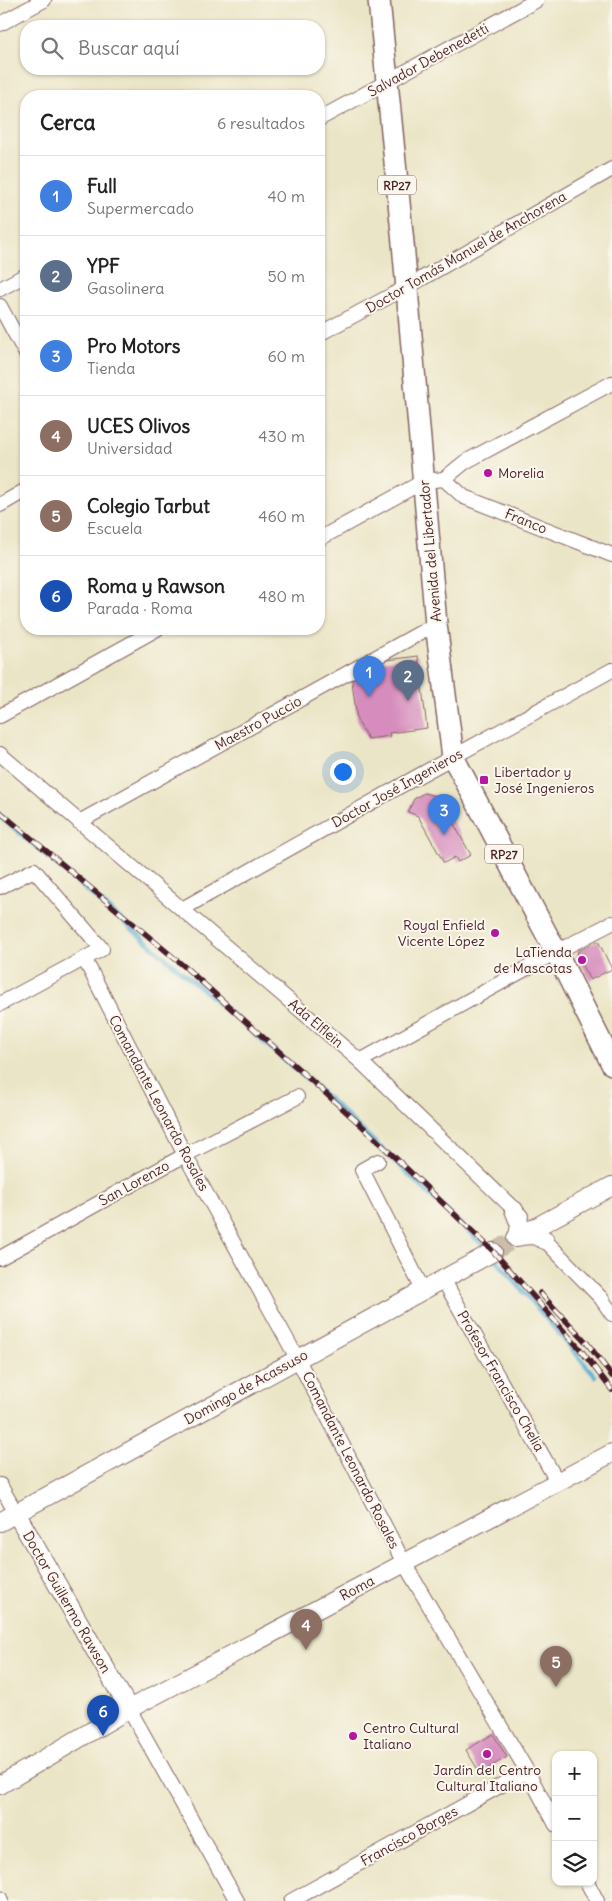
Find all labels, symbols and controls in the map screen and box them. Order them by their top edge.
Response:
street label: Salvador Debenedetti [364,19,492,101]
search box [20,20,325,75]
icon: search [38,34,66,62]
text: Buscar aquí [78,36,179,60]
text: Cerca [40,109,95,136]
text: 6 resultados [217,113,305,133]
text: Full [87,174,117,198]
road number: RP27 [378,176,416,194]
text: 1 [53,186,59,206]
text: 40 m [267,186,305,206]
street label: Doctor Tomás Manuel de Anchorena [363,187,569,317]
text: Supermercado [87,198,194,218]
text: YPF [87,254,120,278]
text: 2 [52,266,60,286]
text: 50 m [267,266,305,286]
text: Gasolinera [87,278,165,298]
text: Pro Motors [87,334,180,358]
text: 3 [51,346,61,366]
text: 60 m [267,346,305,366]
text: Tienda [87,358,135,378]
text: UCES Olivos [87,414,190,438]
text: 4 [51,426,61,446]
text: 430 m [258,426,305,446]
text: Universidad [87,438,172,458]
place label: Morelia [498,464,544,482]
marker: Morelia [482,467,494,479]
street label: Avenida del Libertador [415,479,445,623]
text: Colegio Tarbut [87,494,210,518]
street label: Franco [502,504,550,538]
text: 5 [51,506,61,526]
text: 460 m [258,506,305,526]
text: Escuela [87,518,142,538]
text: Roma y Rawson [87,574,225,598]
text: 6 [51,586,61,606]
text: 480 m [258,586,305,606]
text: Parada · Roma [87,598,193,618]
pin: 1 [353,656,385,697]
pin: 2 [392,660,424,701]
street label: Maestro Puccio [212,692,305,754]
street label: Doctor José Ingenieros [328,745,466,831]
your location [330,759,356,785]
place label: Libertador y José Ingenieros [494,763,594,797]
marker: Libertador y José Ingenieros [478,774,490,786]
pin: 3 [428,794,460,835]
road number: RP27 [485,844,523,864]
place label: Royal Enfield Vicente López [398,916,485,950]
marker: Royal Enfield Vicente López [489,927,501,939]
place label: LaTienda de Mascotas [493,943,572,977]
marker: LaTienda de Mascotas [576,954,588,966]
street label: Ada Elflein [285,995,347,1051]
street label: Comandante Leonardo Rosales [105,1012,213,1194]
street label: San Lorenzo [96,1156,173,1210]
street label: Profesor Francisco Chelia [453,1307,549,1455]
street label: Domingo de Acassuso [181,1345,311,1428]
street label: Comandante Leonardo Rosales [298,1368,404,1552]
street label: Doctor Guillermo Rawson [19,1528,115,1676]
street label: Roma [336,1571,378,1605]
pin: 4 [290,1609,322,1650]
pin: 5 [540,1646,572,1687]
pin: 6 [87,1695,119,1736]
place label: Centro Cultural Italiano [363,1719,459,1753]
marker: Centro Cultural Italiano [347,1730,359,1742]
marker: Jardín del Centro Cultural Italiano [481,1748,493,1760]
map controls [552,1751,597,1886]
button: + [552,1751,597,1796]
place label: Jardín del Centro Cultural Italiano [433,1761,541,1795]
button: − [552,1796,597,1841]
street label: Francisco Borges [357,1802,461,1870]
button: layers [552,1841,597,1886]

